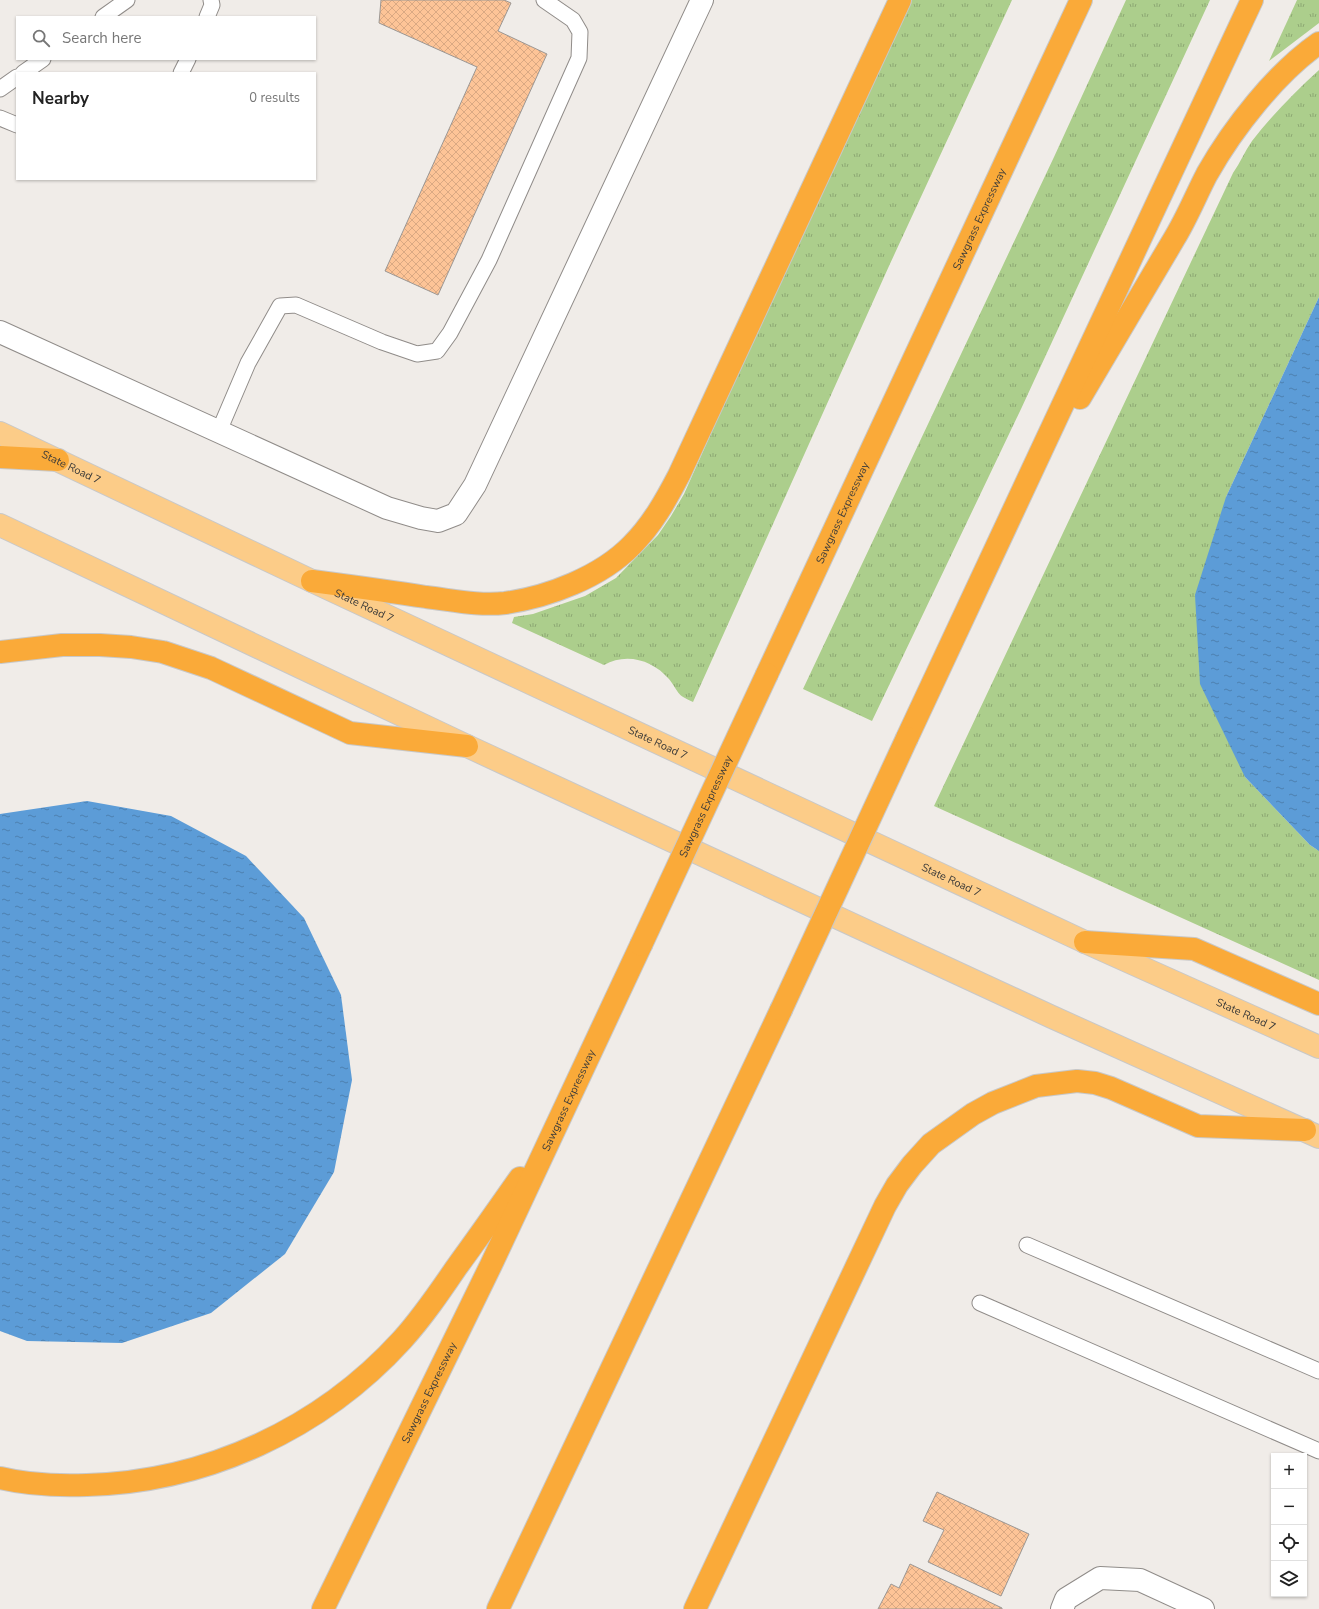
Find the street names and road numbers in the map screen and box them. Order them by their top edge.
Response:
street label: Sawgrass Expressway [949,165,1010,273]
street label: State Road 7 [39,447,103,488]
street label: Sawgrass Expressway [812,459,873,566]
street label: State Road 7 [332,586,396,626]
street label: State Road 7 [625,723,690,763]
street label: Sawgrass Expressway [676,753,736,860]
street label: State Road 7 [919,860,983,900]
street label: State Road 7 [1214,995,1278,1035]
street label: Sawgrass Expressway [538,1047,599,1154]
street label: Sawgrass Expressway [398,1339,460,1446]

